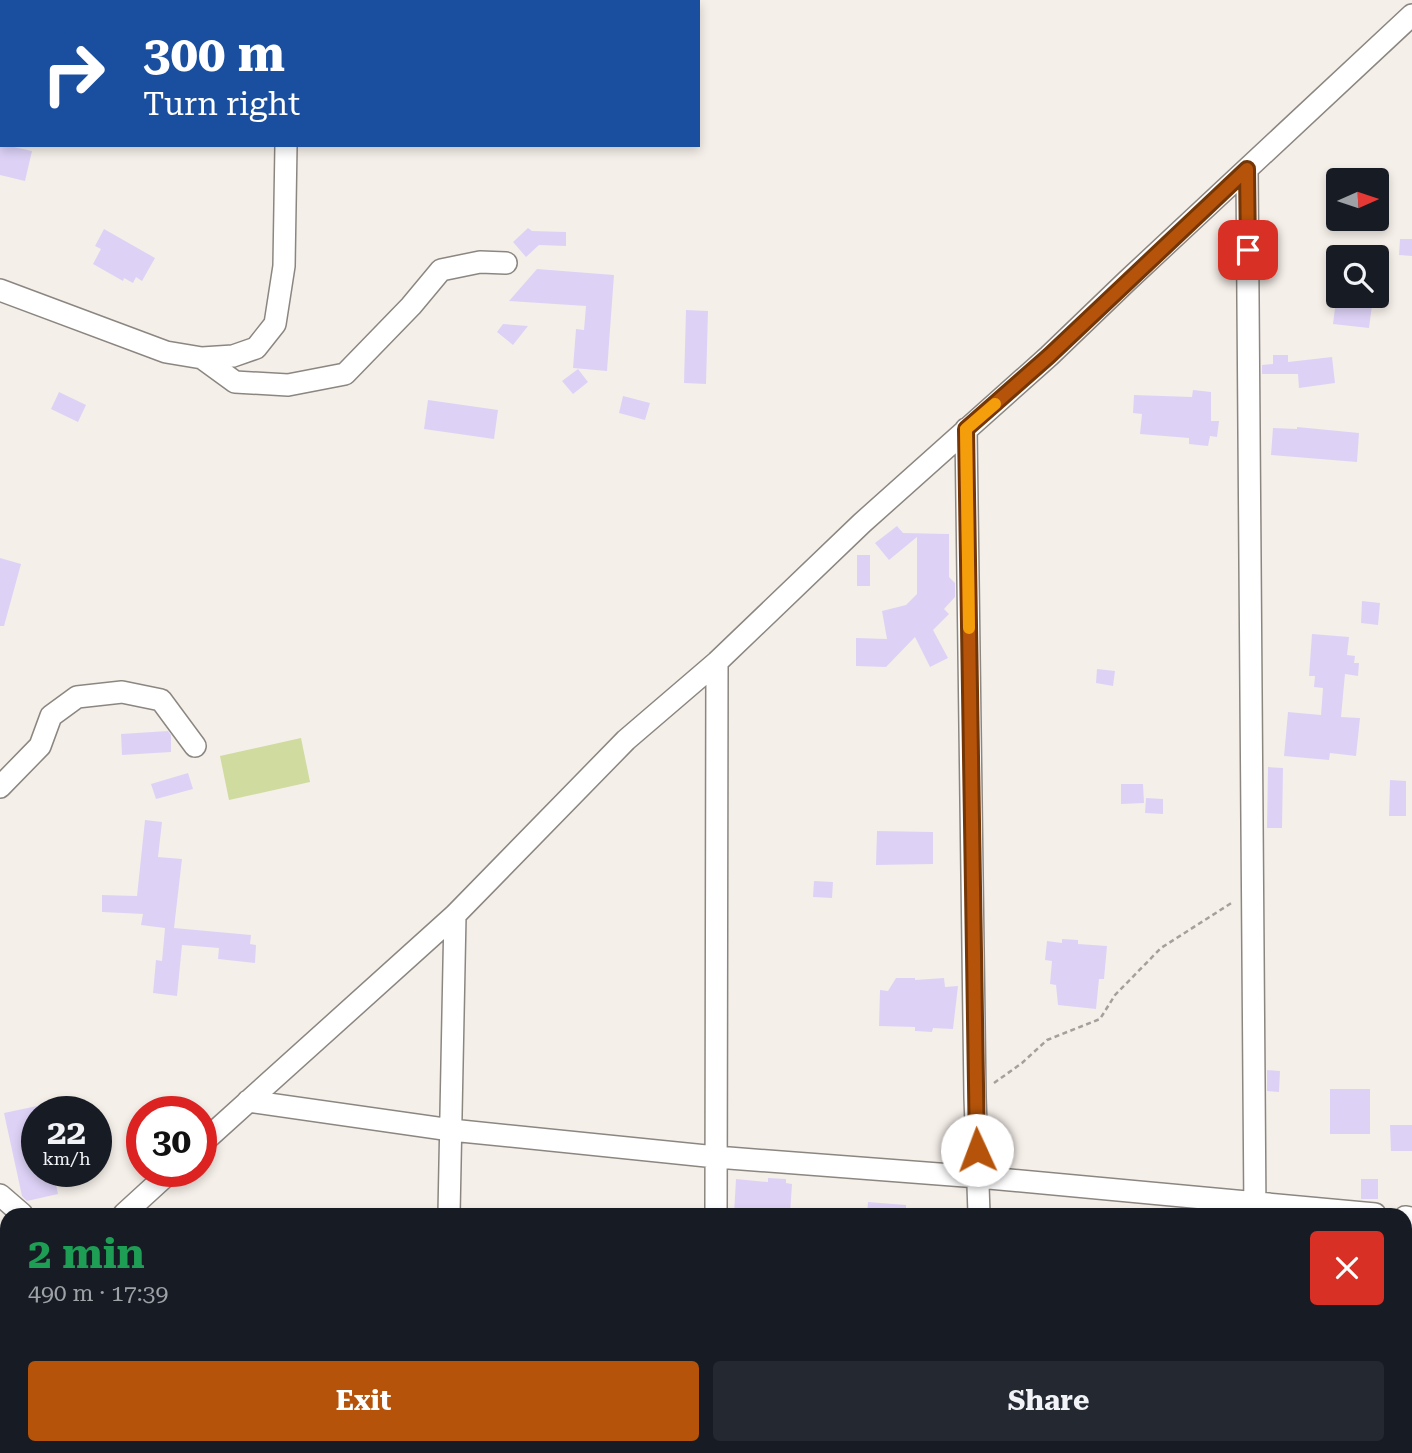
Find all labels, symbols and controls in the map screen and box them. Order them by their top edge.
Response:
text: 300 m [143,26,285,83]
icon: right [28,28,119,119]
text: Turn right [143,85,300,123]
north arrow [1326,168,1390,231]
map controls [1326,168,1389,308]
pin [1218,220,1278,280]
icon: arrive [1229,231,1267,269]
button: search [1326,245,1389,308]
speed limit sign: 30 [126,1096,217,1187]
text: 22 [47,1112,86,1153]
position arrow [940,1113,1014,1187]
text: km/h [42,1148,91,1169]
text: 2 min [28,1229,145,1278]
button: close [1310,1231,1384,1305]
text: 490 m · 17:39 [28,1280,168,1307]
button: Exit [28,1361,699,1441]
button: Share [713,1361,1384,1441]

